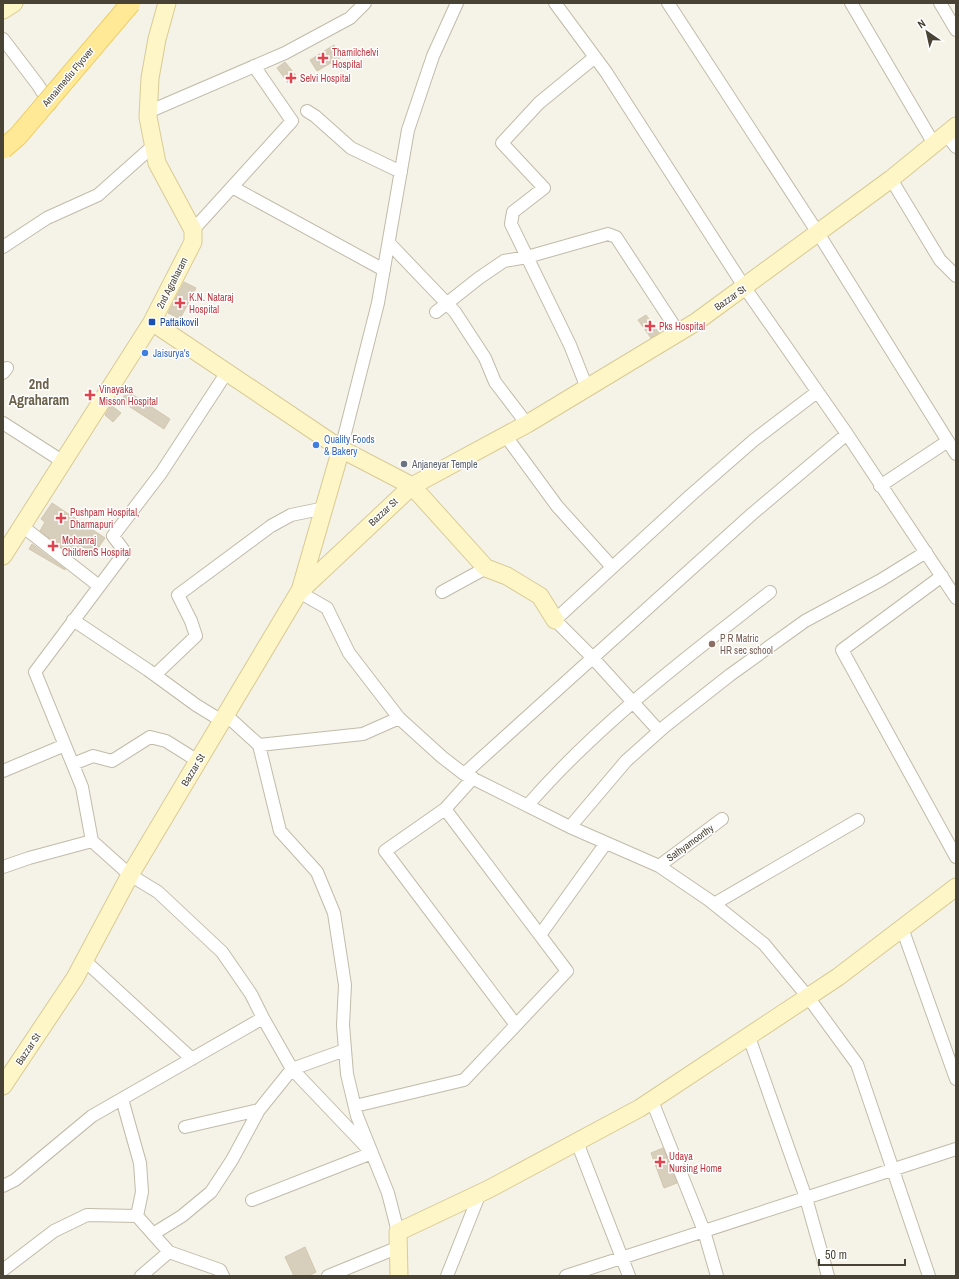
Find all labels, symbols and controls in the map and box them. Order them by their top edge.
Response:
north arrow [907,12,947,52]
text: N [915,16,928,31]
street label: Annaimediu Flyover [39,45,97,110]
place label: Thamilchelvi Hospital [332,46,378,71]
marker: Thamilchelvi Hospital [317,52,329,64]
marker: Selvi Hospital [285,72,297,84]
place label: Selvi Hospital [300,72,351,85]
street label: 2nd Agraharam [153,255,191,311]
street label: Bazzar St [712,282,749,314]
place label: K.N. Nataraj Hospital [189,291,234,316]
marker: K.N. Nataraj Hospital [174,297,186,309]
place label: Pattaikovil [160,316,198,329]
marker: Pattaikovil [147,317,157,327]
marker: Pks Hospital [644,320,656,332]
place label: Pks Hospital [659,320,705,333]
place label: Jaisurya's [153,347,190,360]
marker: Jaisurya's [140,348,150,358]
district label: 2nd Agraharam [9,375,69,409]
place label: Vinayaka Misson Hospital [99,383,158,408]
marker: Vinayaka Misson Hospital [84,389,96,401]
place label: Quality Foods & Bakery [324,433,375,458]
marker: Quality Foods & Bakery [311,440,321,450]
place label: Anjaneyar Temple [411,458,478,471]
marker: Anjaneyar Temple [399,459,409,469]
street label: Bazzar St [366,495,401,529]
place label: Pushpam Hospital, Dharmapuri [70,506,139,531]
marker: Pushpam Hospital, Dharmapuri [55,512,67,524]
place label: Mohanraj ChildrenS Hospital [62,534,131,559]
marker: Mohanraj ChildrenS Hospital [47,540,59,552]
place label: P R Matric HR sec school [720,632,773,657]
marker: P R Matric HR sec school [707,639,717,649]
street label: Bazzar St [178,751,208,789]
street label: Sathyamoorthy [664,821,717,864]
street label: Bazzar St [13,1030,44,1067]
place label: Udaya Nursing Home [669,1150,722,1175]
marker: Udaya Nursing Home [654,1156,666,1168]
scale bar [819,1241,905,1267]
text: 50 m [825,1247,847,1263]

